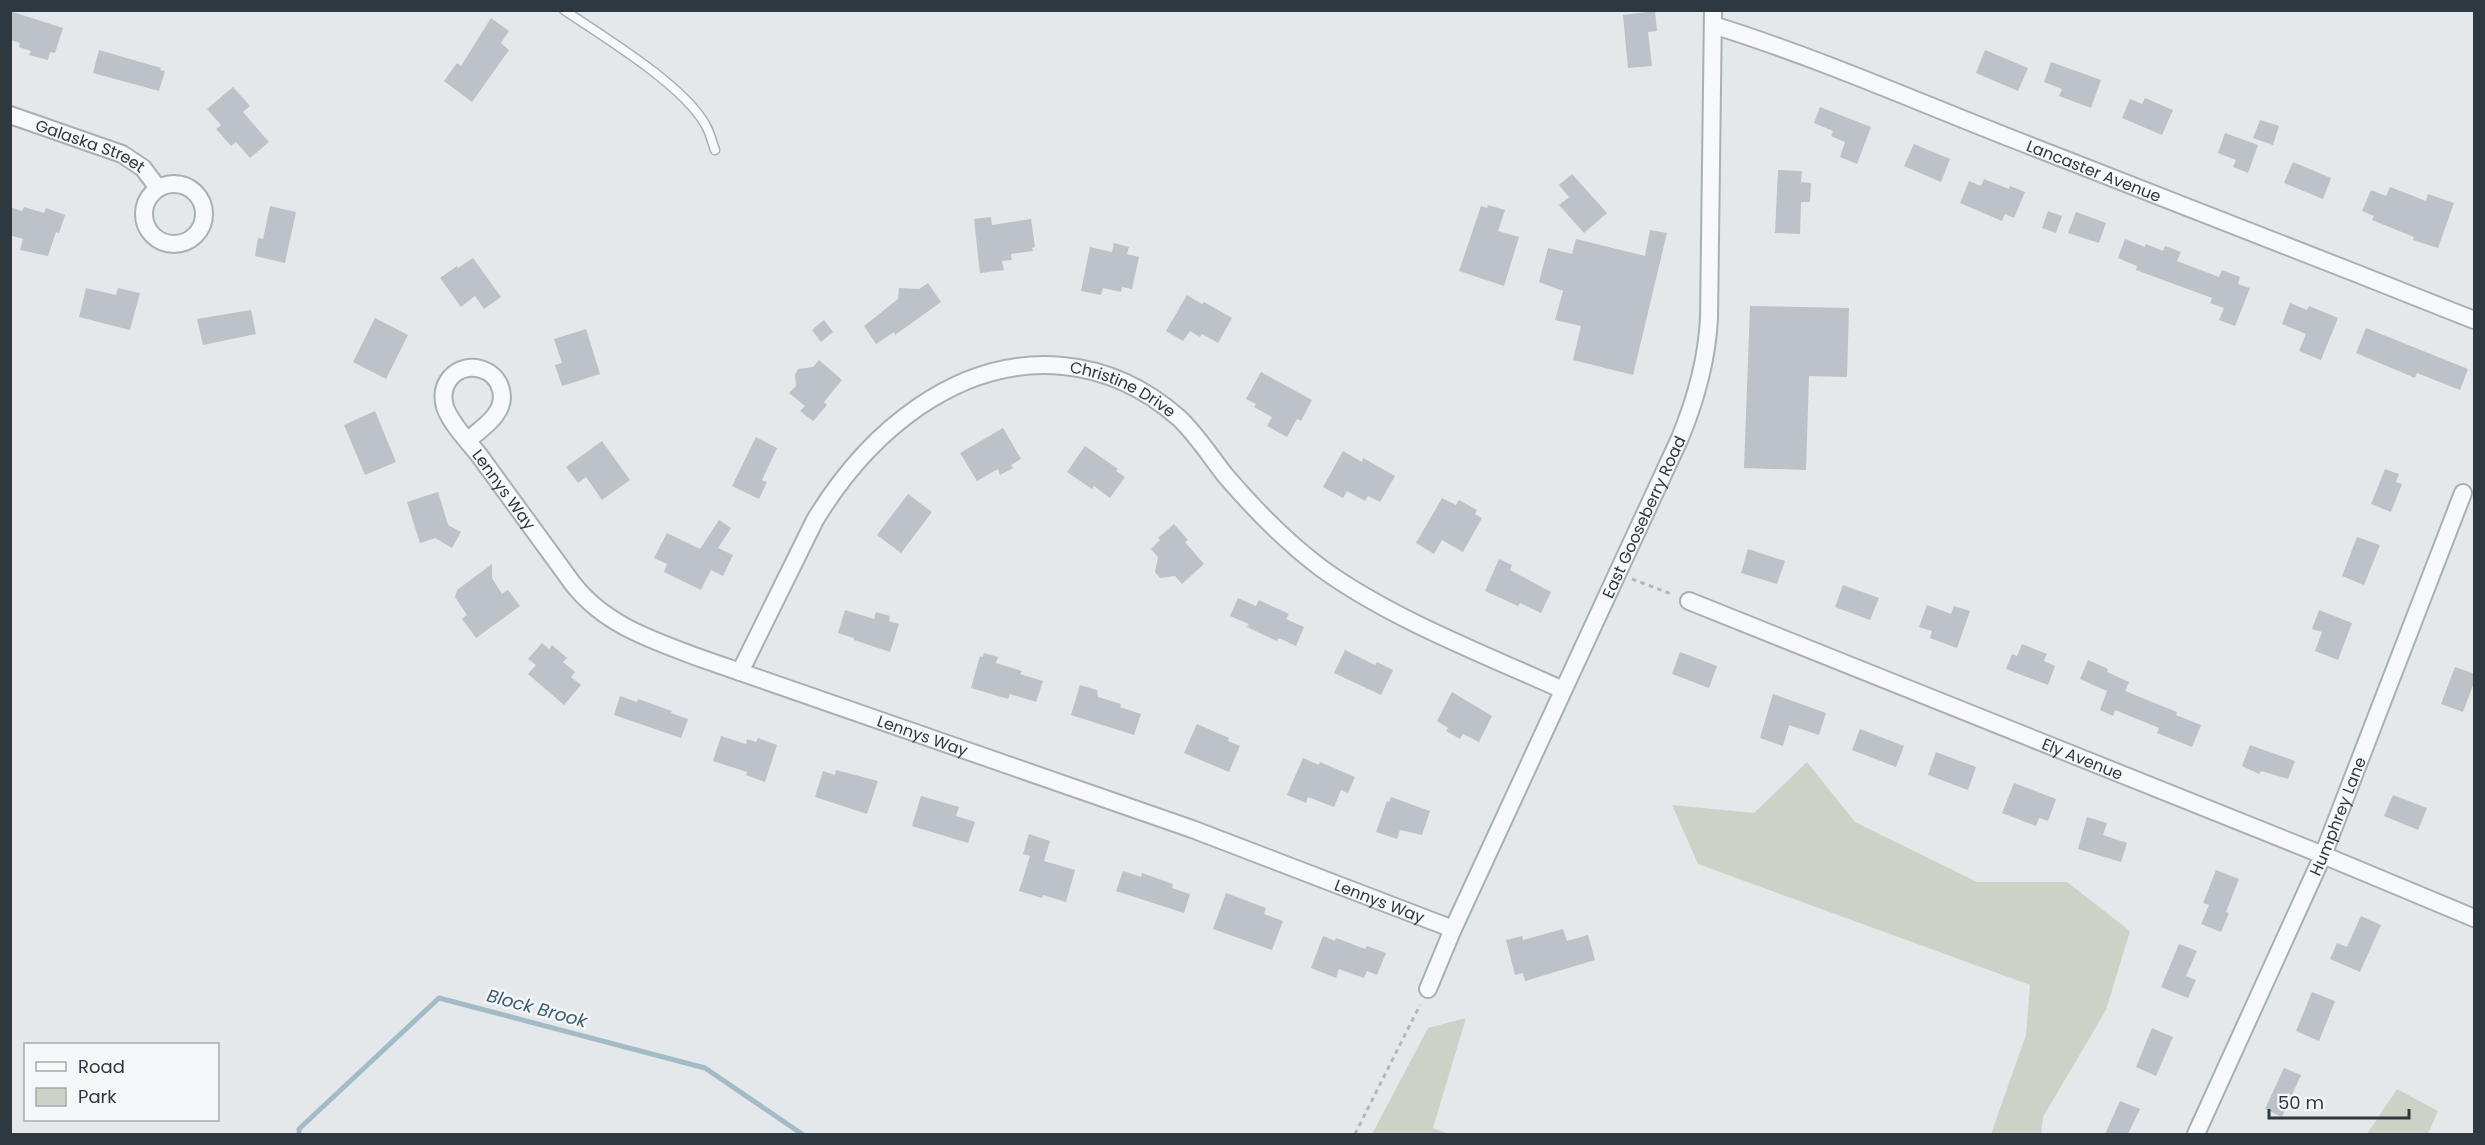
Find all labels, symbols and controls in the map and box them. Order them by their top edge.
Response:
street label: Galaska Street [32,113,150,178]
street label: Lancaster Avenue [2023,134,2165,208]
street label: Christine Drive [1068,355,1181,423]
street label: East Gooseberry Road [1596,432,1691,602]
street label: Lennys Way [467,444,541,534]
street label: Lennys Way [874,709,971,762]
street label: Ely Avenue [2039,732,2127,785]
street label: Humphrey Lane [2304,753,2371,879]
street label: Lennys Way [1331,873,1428,929]
water label: Block Brook [484,983,590,1034]
legend [24,1043,219,1121]
text: Road [78,1054,125,1079]
scale bar [2269,1082,2408,1120]
text: Park [78,1084,117,1109]
text: 50 m [2278,1090,2324,1115]

